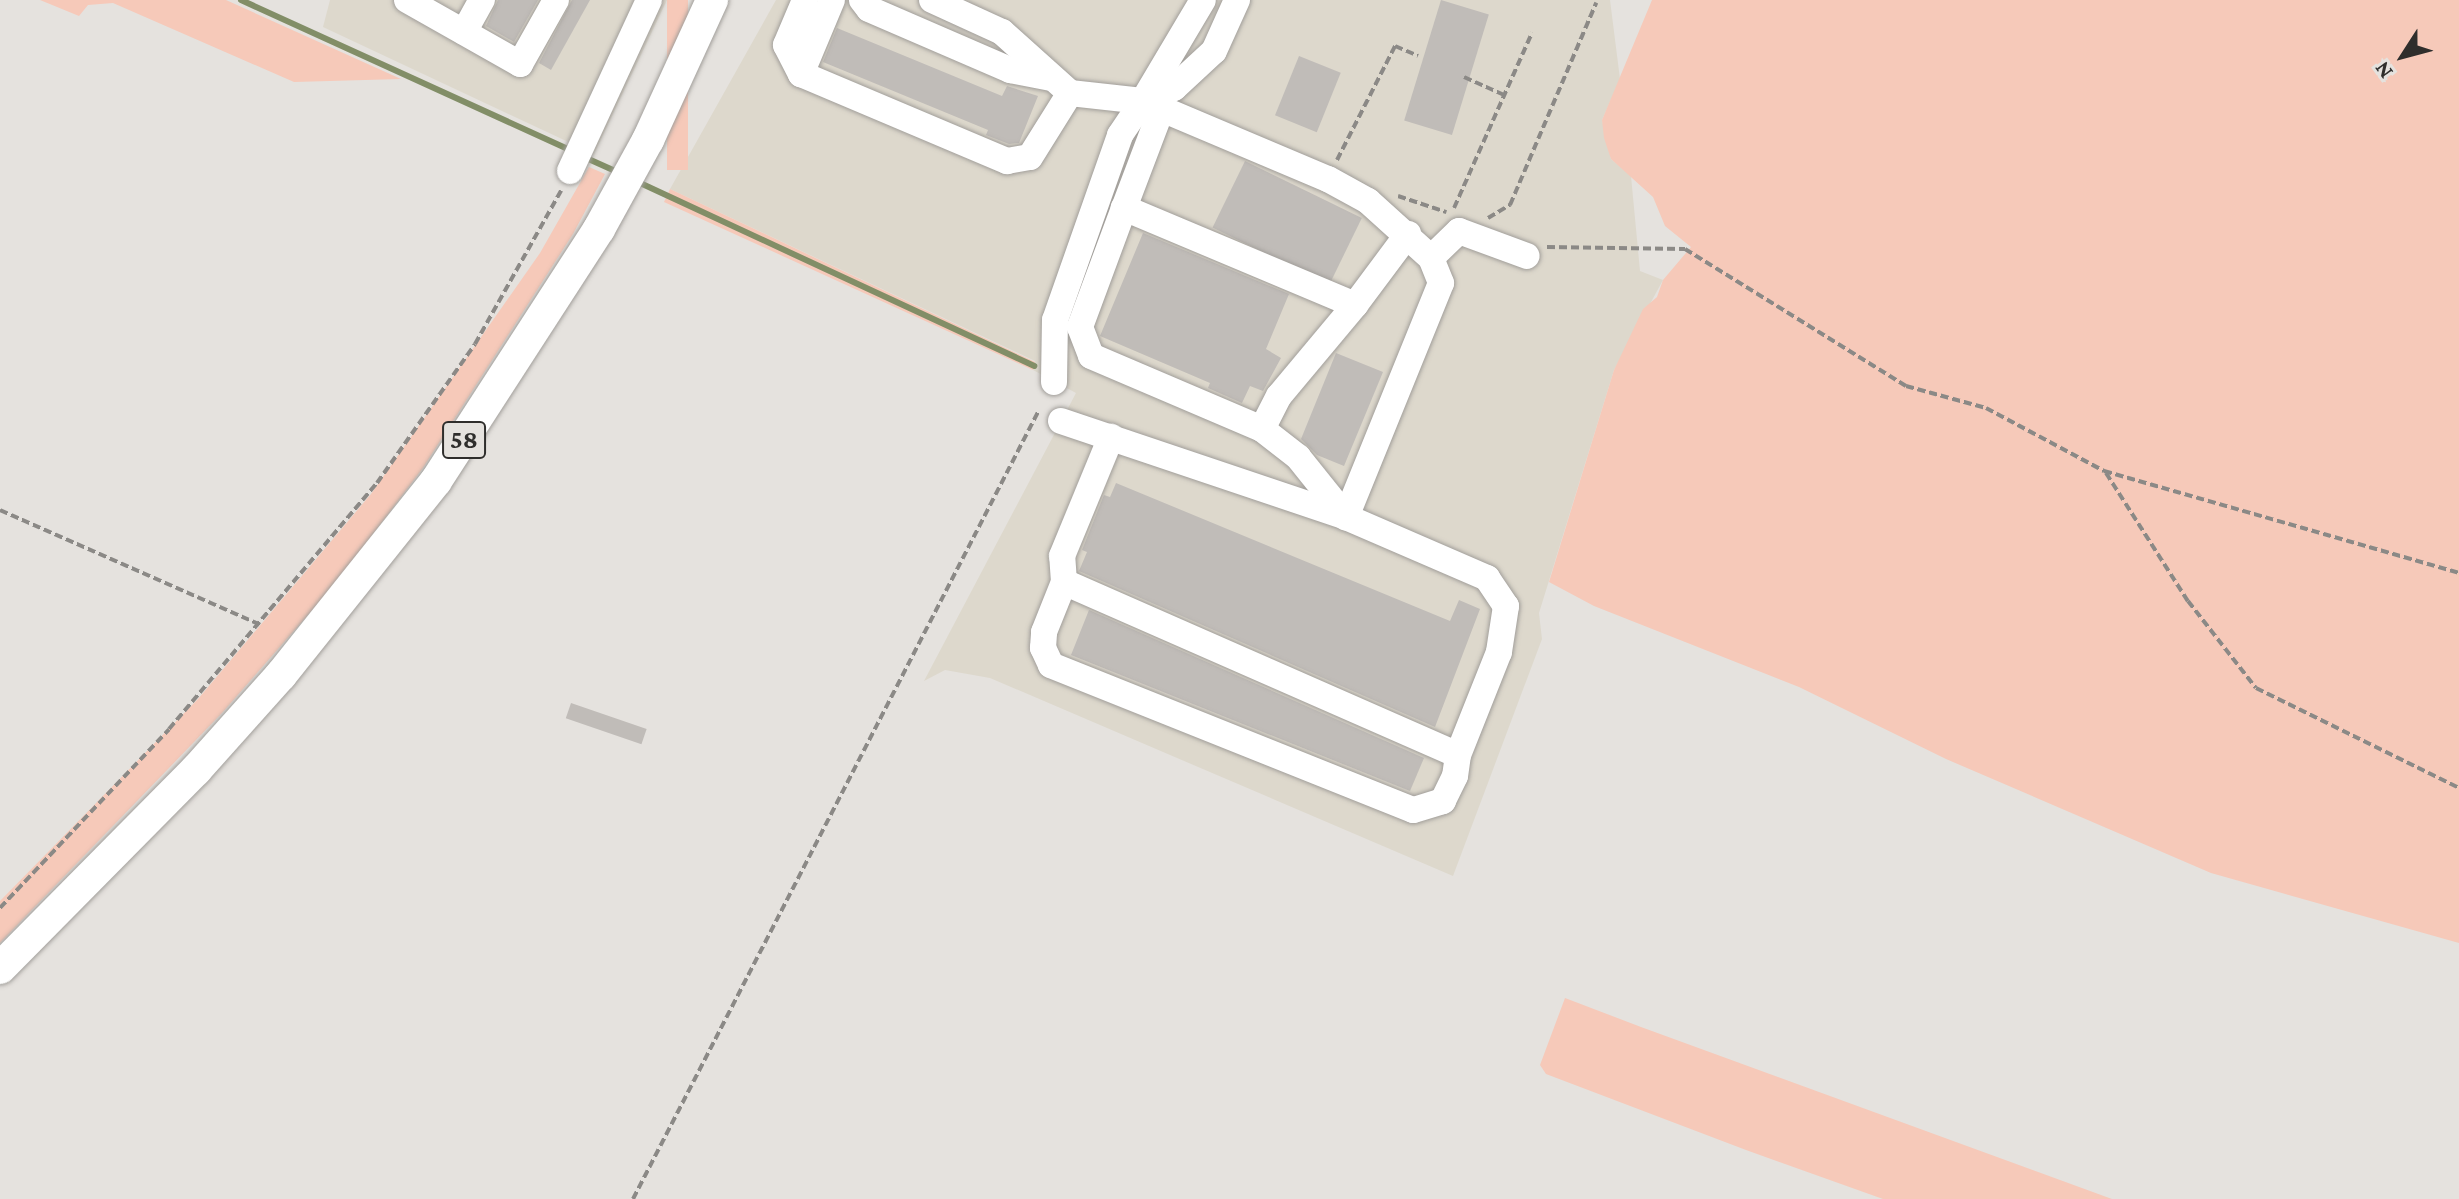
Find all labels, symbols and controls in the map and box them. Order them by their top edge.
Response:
north arrow [2363,16,2443,96]
text: N [2369,57,2398,84]
road number: 58 [442,418,486,462]

